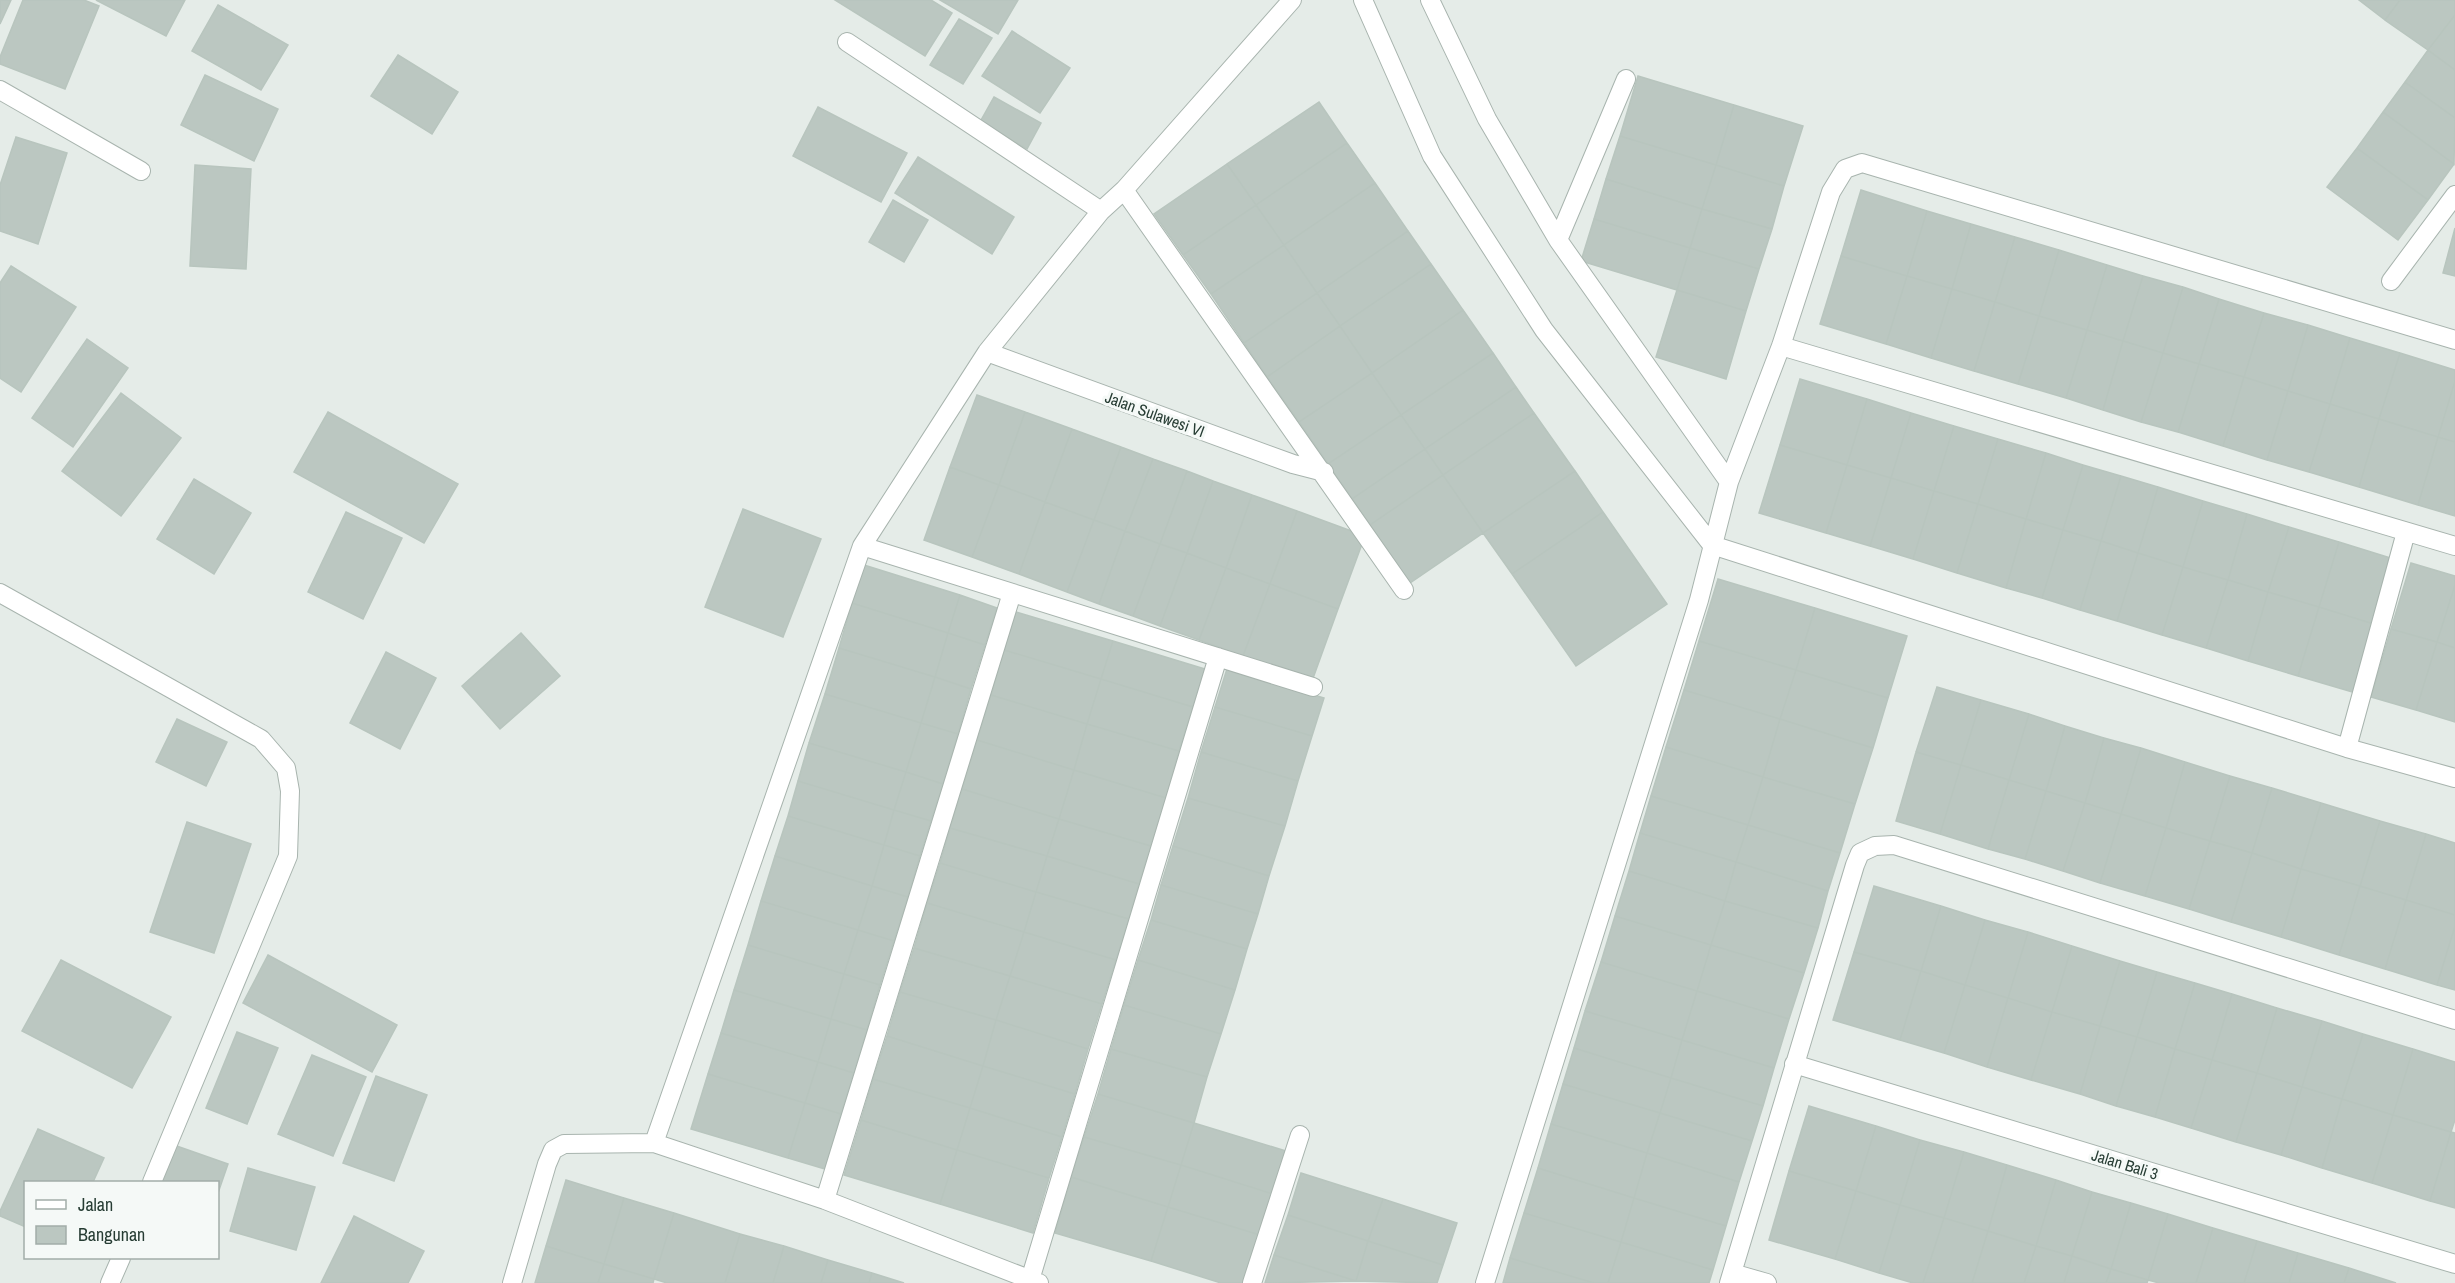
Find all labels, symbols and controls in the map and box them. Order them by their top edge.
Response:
street label: Jalan Sulawesi VI [1102,386,1208,442]
street label: Jalan Bali 3 [2089,1143,2161,1185]
legend [24,1181,219,1259]
text: Jalan [78,1192,113,1217]
text: Bangunan [78,1222,145,1247]

